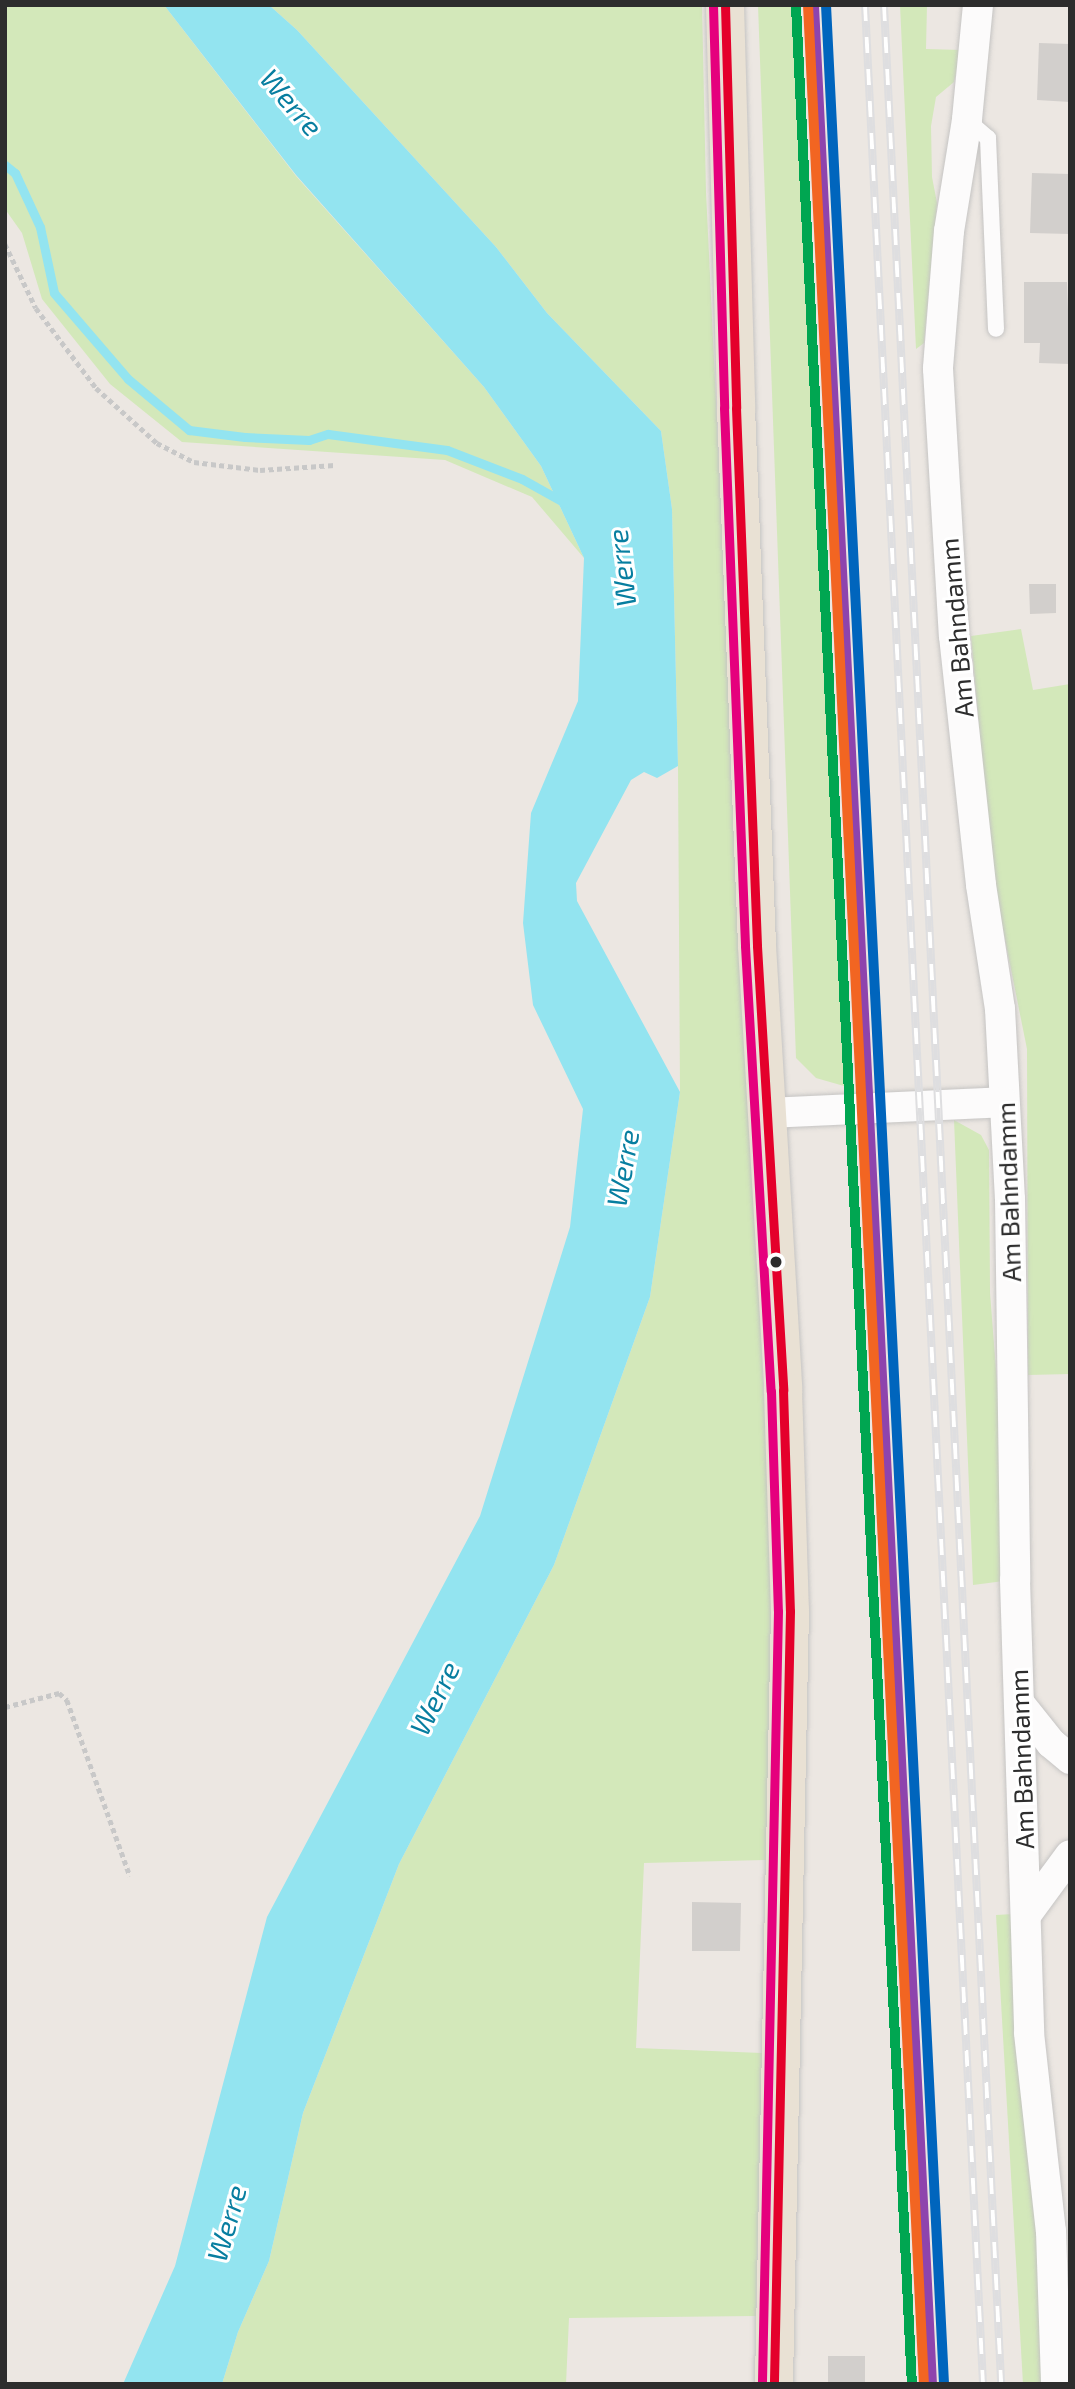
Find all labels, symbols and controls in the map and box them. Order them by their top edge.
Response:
water label: Werre [254,62,330,142]
water label: Werre [600,527,642,609]
street label: Am Bahndamm [933,537,979,719]
street label: Am Bahndamm [989,1101,1027,1283]
water label: Werre [599,1127,645,1209]
unlabelled marker [769,1255,783,1269]
water label: Werre [402,1656,466,1740]
street label: Am Bahndamm [1002,1668,1040,1850]
water label: Werre [199,2181,253,2265]

